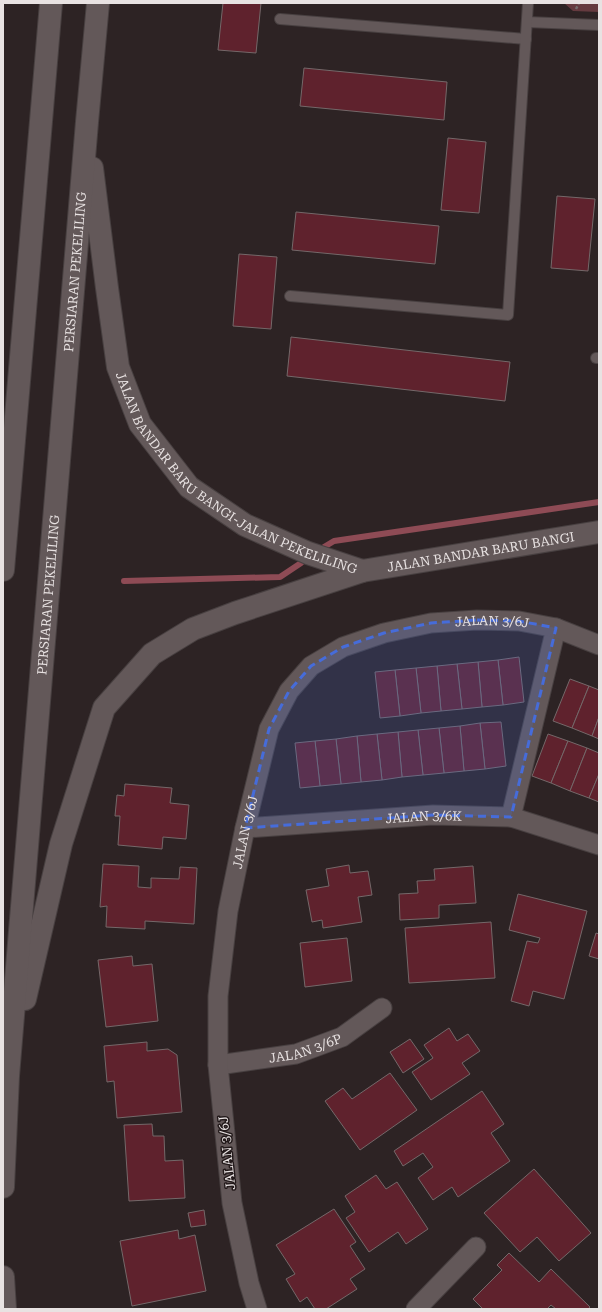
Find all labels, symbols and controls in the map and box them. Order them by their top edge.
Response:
street label: PERSIARAN PEKELILING [60,191,89,352]
street label: JALAN BANDAR BARU BANGI-JALAN PEKELILING [113,370,359,576]
street label: PERSIARAN PEKELILING [34,514,62,675]
street label: JALAN BANDAR BARU BANGI [386,529,576,574]
street label: JALAN 3/6J [455,612,531,630]
street label: JALAN 3/6J [229,794,260,870]
street label: JALAN 3/6K [385,807,463,826]
street label: JALAN 3/6P [268,1030,344,1065]
street label: JALAN 3/6J [216,1115,238,1191]

